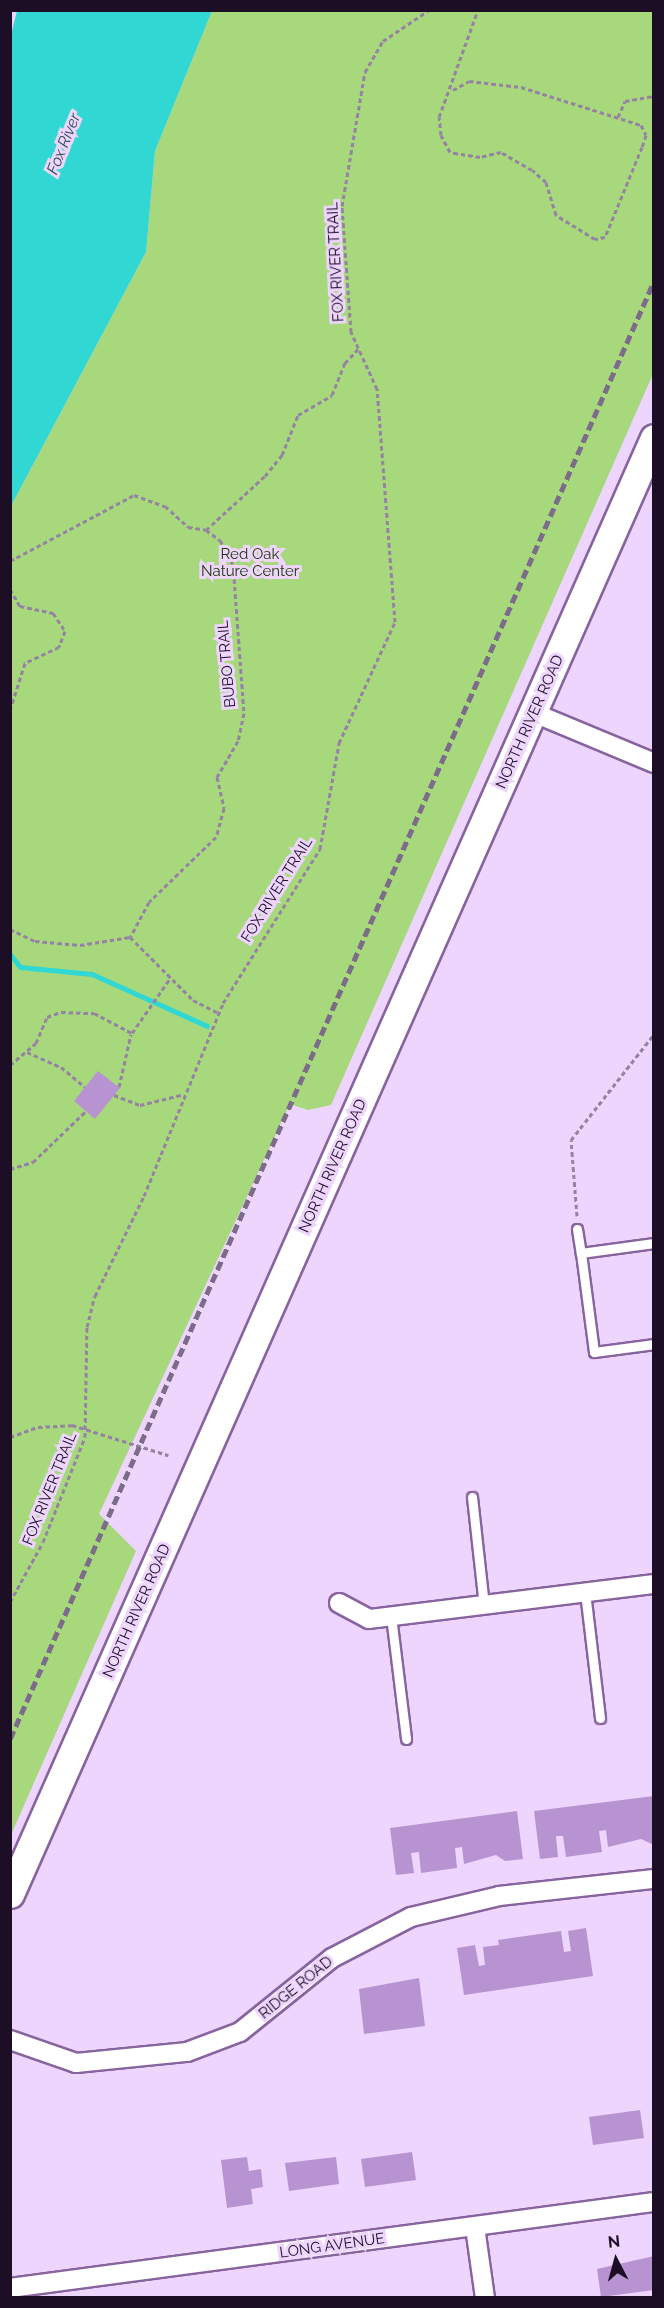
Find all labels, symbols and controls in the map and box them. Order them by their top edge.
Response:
water label: Fox River [43,111,85,177]
street label: FOX RIVER TRAIL [324,201,348,323]
park label: Red Oak Nature Center [201,545,299,580]
street label: BUBO TRAIL [214,619,240,709]
street label: NORTH RIVER ROAD [492,652,568,792]
street label: FOX RIVER TRAIL [237,834,317,946]
street label: NORTH RIVER ROAD [295,1096,371,1236]
street label: FOX RIVER TRAIL [19,1430,81,1548]
street label: NORTH RIVER ROAD [99,1541,175,1681]
street label: RIDGE ROAD [256,1953,336,2023]
street label: LONG AVENUE [278,2230,386,2262]
north arrow [586,2230,646,2290]
text: N [607,2232,621,2252]

